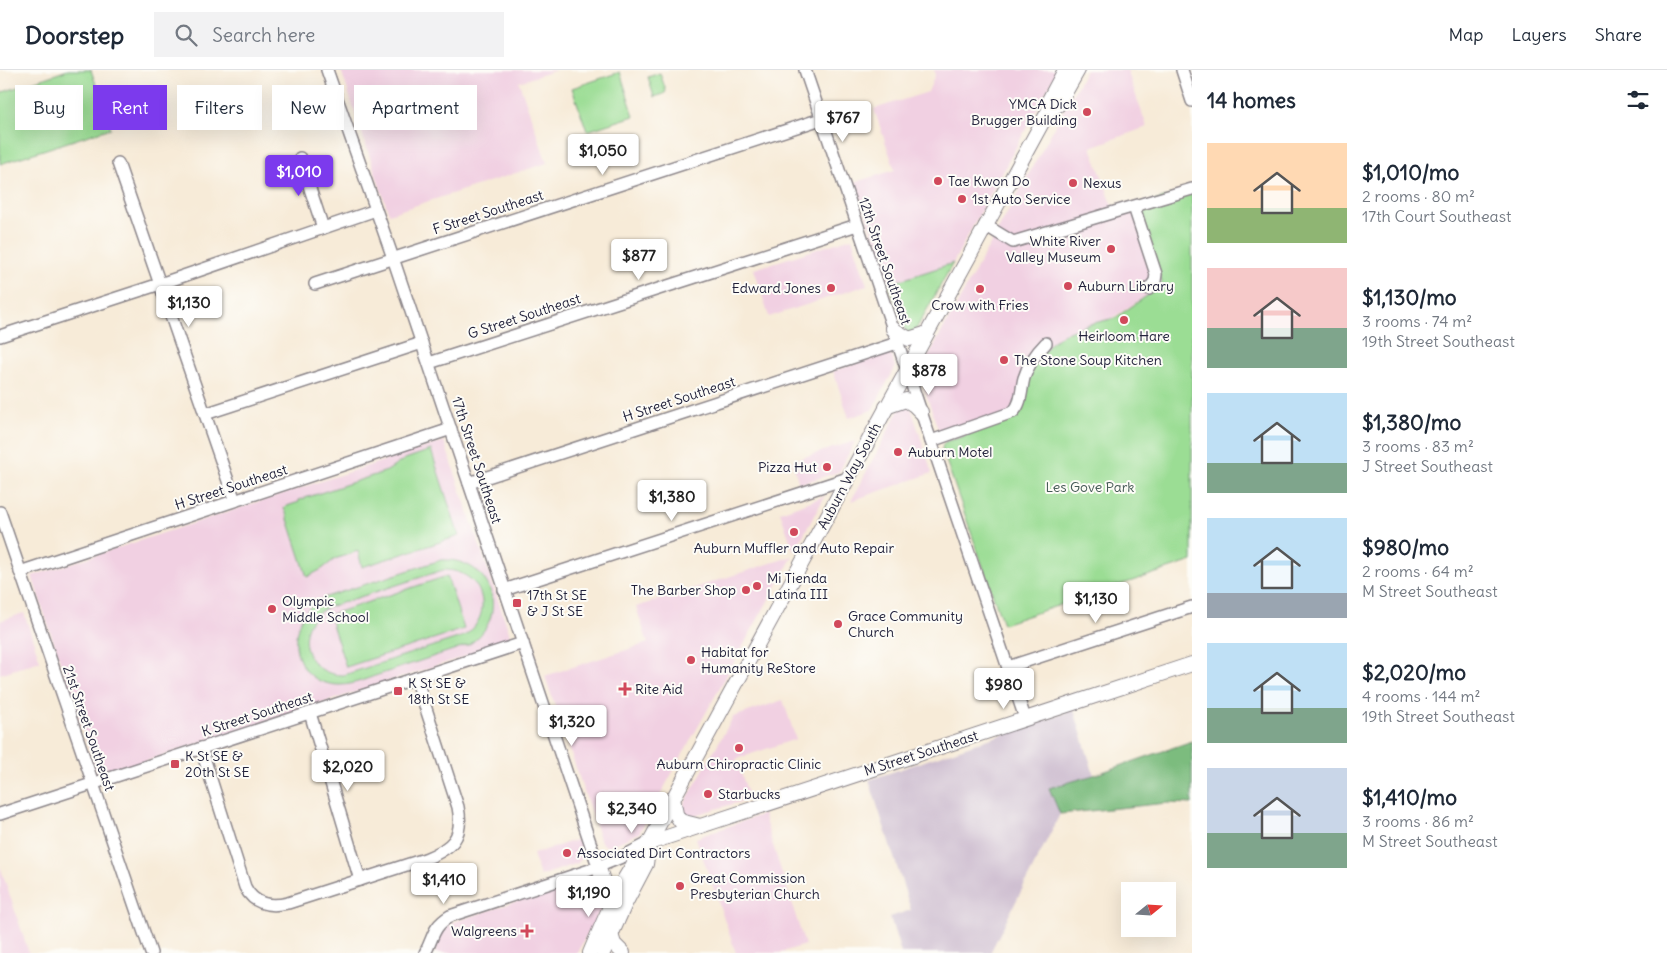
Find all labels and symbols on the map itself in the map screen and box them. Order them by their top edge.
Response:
place label: YMCA Dick Brugger Building [971,95,1077,129]
pin: $767 [813,100,873,143]
marker: YMCA Dick Brugger Building [1081,106,1093,118]
pin: $1,050 [562,134,644,176]
pin: $1,010 [258,154,340,197]
place label: Tae Kwon Do [948,172,1030,190]
place label: Nexus [1083,174,1122,192]
marker: Tae Kwon Do [932,175,944,187]
marker: Nexus [1067,177,1079,189]
street label: F Street Southeast [430,186,546,238]
place label: 1st Auto Service [972,190,1070,208]
marker: 1st Auto Service [956,193,968,205]
street label: 12th Street Southeast [855,195,915,327]
place label: White River Valley Museum [1006,232,1101,266]
pin: $877 [609,238,669,281]
marker: White River Valley Museum [1105,243,1117,255]
place label: Auburn Library [1078,277,1174,295]
place label: Edward Jones [732,279,821,297]
marker: Auburn Library [1062,280,1074,292]
marker: Edward Jones [825,282,837,294]
marker: Crow with Fries [974,283,986,295]
pin: $1,130 [148,286,230,328]
street label: G Street Southeast [465,289,583,343]
place label: Crow with Fries [931,296,1029,314]
marker: Heirloom Hare [1118,314,1130,326]
place label: Heirloom Hare [1078,327,1170,345]
place label: The Stone Soup Kitchen [1014,351,1162,369]
pin: $878 [899,354,959,396]
marker: The Stone Soup Kitchen [998,354,1010,366]
street label: H Street Southeast [620,372,738,426]
street label: 17th Street Southeast [448,394,506,526]
street label: Auburn Way South [813,420,885,532]
place label: Auburn Motel [908,443,992,461]
marker: Auburn Motel [892,446,904,458]
place label: Pizza Hut [758,458,817,476]
street label: H Street Southeast [172,460,290,514]
marker: Pizza Hut [821,461,833,473]
park label: Les Gove Park [1046,478,1135,496]
pin: $1,380 [631,480,713,522]
marker: Auburn Muffler and Auto Repair [788,526,800,538]
place label: Auburn Muffler and Auto Repair [694,539,894,557]
place label: Mi Tienda Latina III [767,569,828,603]
marker: Mi Tienda Latina III [751,580,763,592]
place label: The Barber Shop [631,581,736,599]
pin: $1,130 [1055,582,1137,624]
marker: The Barber Shop [740,584,752,596]
place label: 17th St SE & J St SE [527,586,587,620]
place label: Olympic Middle School [282,592,369,626]
marker: 17th St SE & J St SE [511,597,523,609]
marker: Olympic Middle School [266,603,278,615]
place label: Grace Community Church [848,607,963,641]
marker: Grace Community Church [832,618,844,630]
place label: Habitat for Humanity ReStore [701,643,816,677]
marker: Habitat for Humanity ReStore [685,654,697,666]
street label: 21st Street Southeast [59,663,119,793]
pin: $980 [974,668,1034,710]
place label: K St SE & 18th St SE [408,674,469,708]
place label: Rite Aid [635,680,683,698]
marker: Rite Aid [619,683,631,695]
marker: K St SE & 18th St SE [392,685,404,697]
street label: K Street Southeast [199,687,315,740]
pin: $1,320 [531,704,613,747]
street label: M Street Southeast [862,726,980,780]
marker: Auburn Chiropractic Clinic [733,742,745,754]
place label: K St SE & 20th St SE [185,747,250,781]
pin: $2,020 [307,750,389,792]
place label: Auburn Chiropractic Clinic [657,755,821,773]
marker: K St SE & 20th St SE [169,758,181,770]
place label: Starbucks [718,785,780,803]
marker: Starbucks [702,788,714,800]
pin: $2,340 [591,792,673,834]
place label: Associated Dirt Contractors [577,844,750,862]
marker: Associated Dirt Contractors [561,847,573,859]
pin: $1,410 [403,862,485,905]
place label: Great Commission Presbyterian Church [690,869,820,903]
pin: $1,190 [548,876,630,918]
marker: Great Commission Presbyterian Church [674,880,686,892]
north arrow [1121,882,1176,938]
place label: Walgreens [451,922,517,940]
marker: Walgreens [521,925,533,937]

